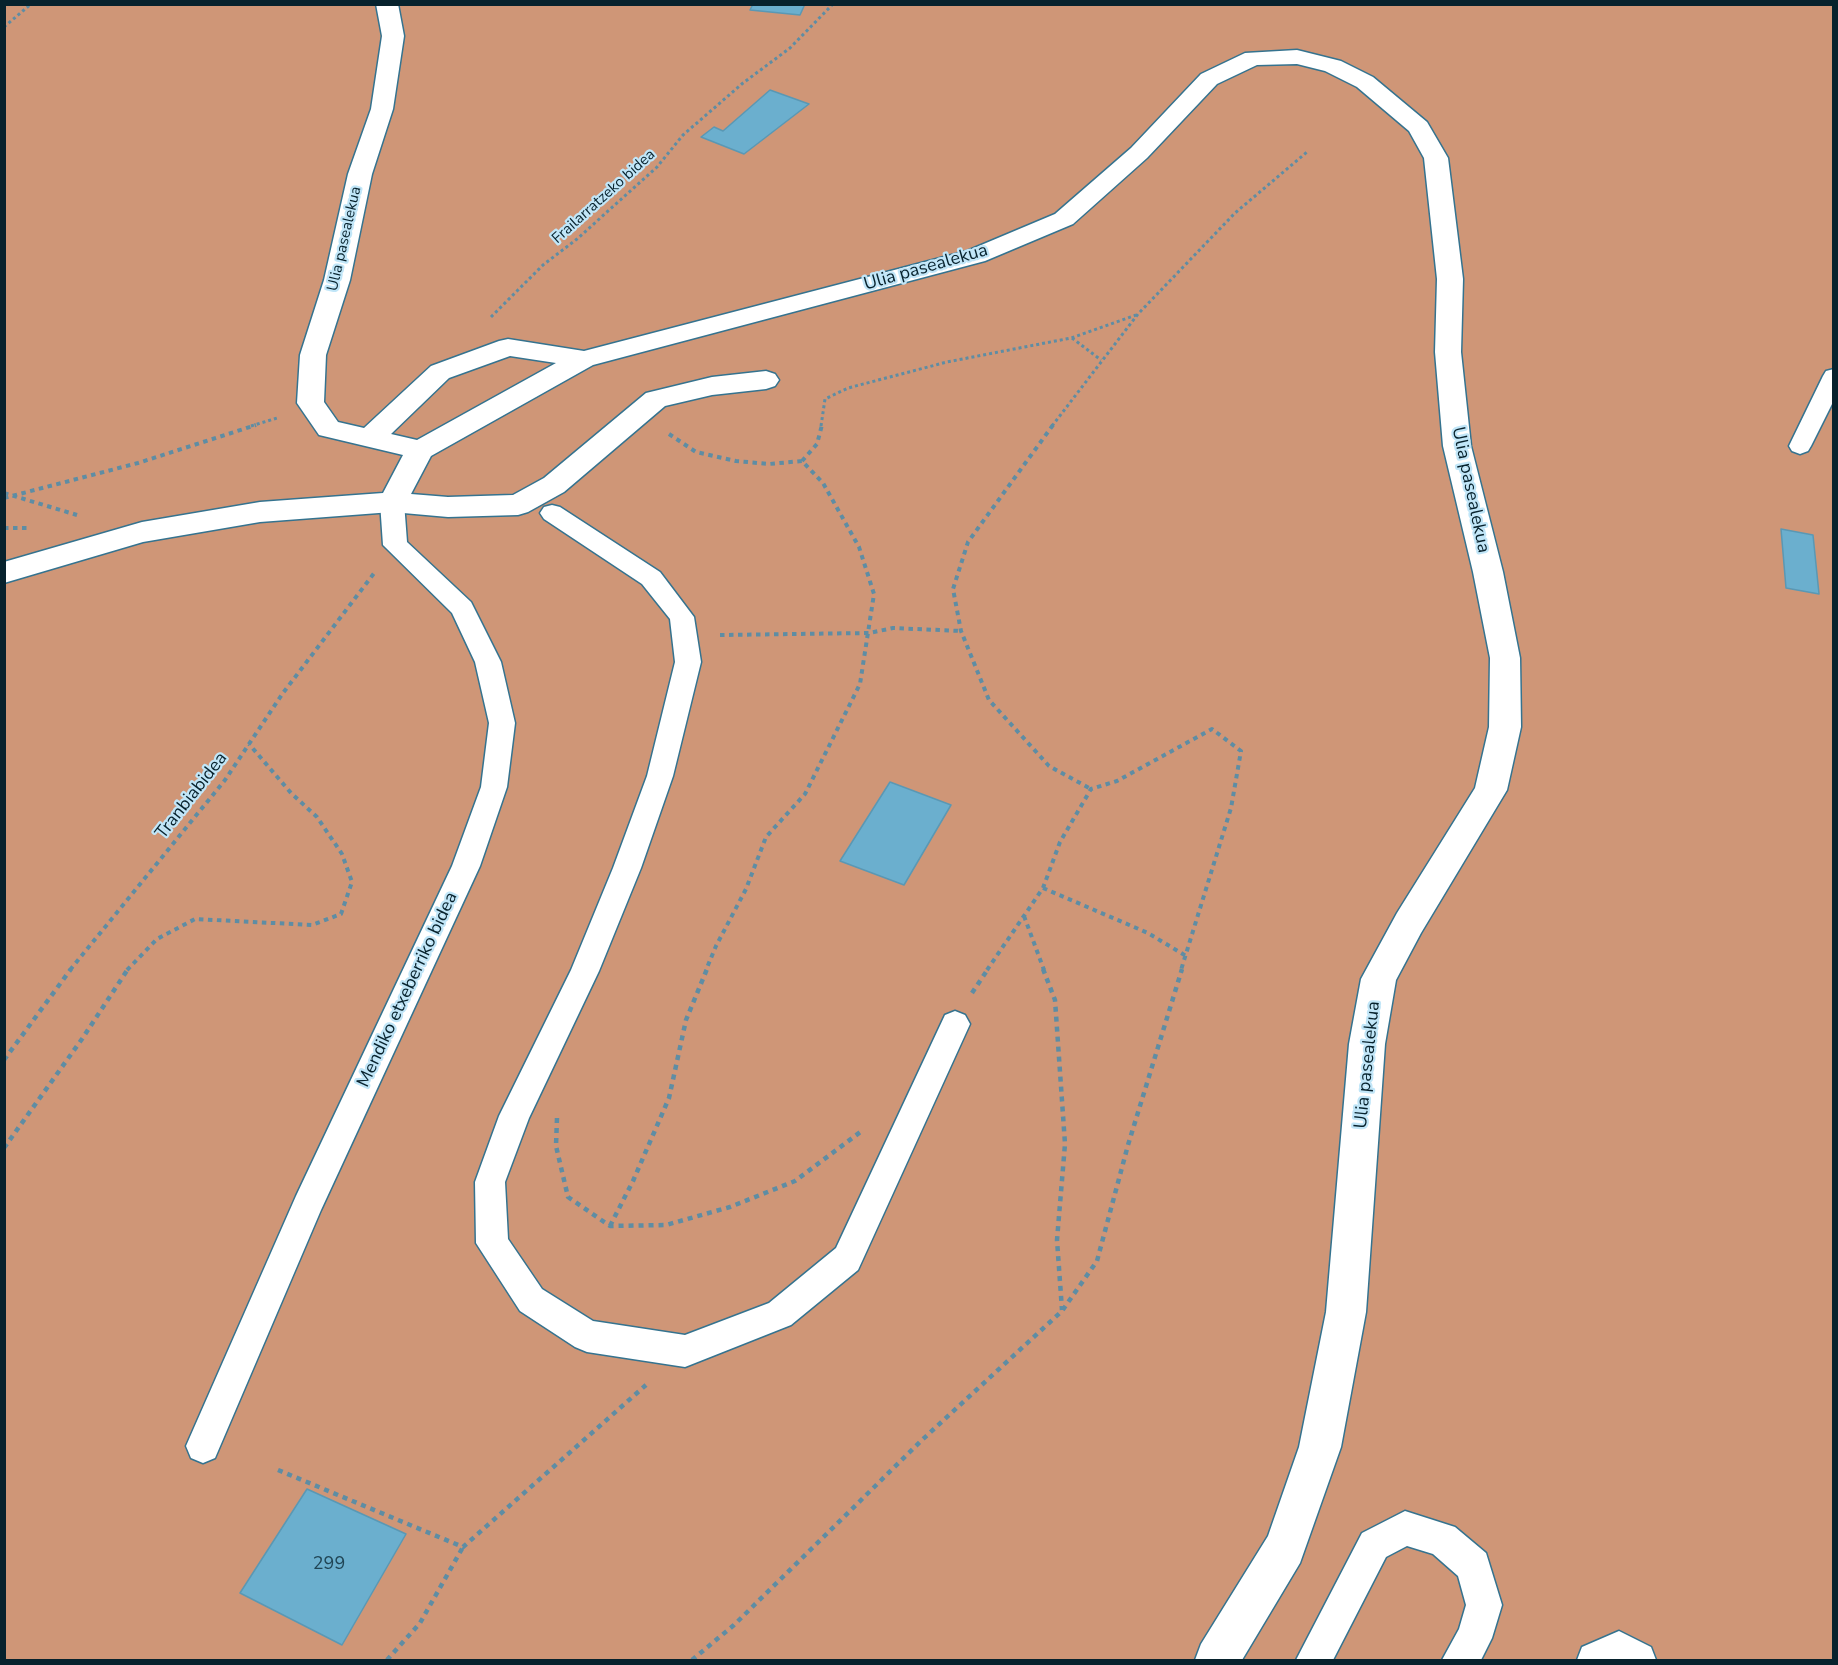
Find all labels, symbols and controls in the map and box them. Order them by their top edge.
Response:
street label: Frailarratzeko bidea [549,146,659,248]
street label: Ulia pasealekua [324,185,366,293]
street label: Ulia pasealekua [861,240,991,296]
street label: Ulia pasealekua [1446,425,1494,555]
street label: Tranbiabidea [151,748,233,844]
street label: Mendiko etxeberriko bidea [353,889,463,1091]
street label: Ulia pasealekua [1351,1000,1385,1130]
house number: 299 [313,1554,345,1576]

